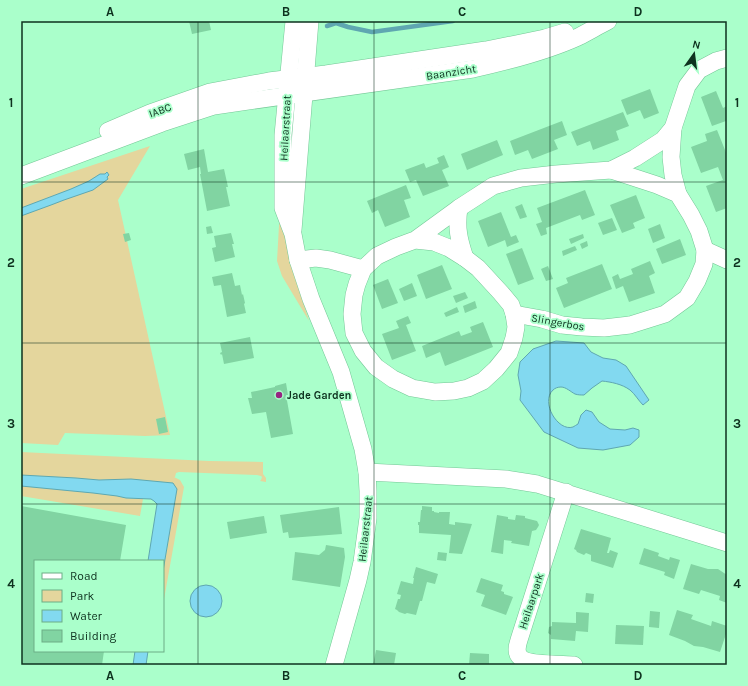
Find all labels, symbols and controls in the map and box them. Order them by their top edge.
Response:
text: A [106,4,114,19]
text: B [282,4,290,19]
text: C [458,4,466,19]
text: D [634,4,643,19]
north arrow [674,34,714,74]
text: N [691,38,702,52]
street label: Baanzicht [425,62,477,83]
text: 1 [9,95,13,110]
street label: Heilaarstraat [277,95,294,161]
text: 1 [735,95,739,110]
street label: IABC [147,100,173,121]
text: 2 [7,255,15,270]
text: 2 [733,255,741,270]
street label: Slingerbos [530,311,586,334]
place label: Jade Garden [287,389,351,402]
marker: Jade Garden [274,390,284,400]
text: 3 [7,416,15,431]
text: 3 [733,416,741,431]
street label: Heilaarstraat [356,496,375,562]
legend [34,560,164,652]
text: Road [70,569,98,583]
street label: Heilaarpark [516,572,547,631]
text: 4 [7,576,15,591]
text: 4 [733,576,741,591]
text: Park [70,589,95,603]
text: Water [70,609,103,623]
text: Building [70,629,117,643]
text: A [106,668,114,683]
text: B [282,668,290,683]
text: C [458,668,466,683]
text: D [634,668,643,683]

